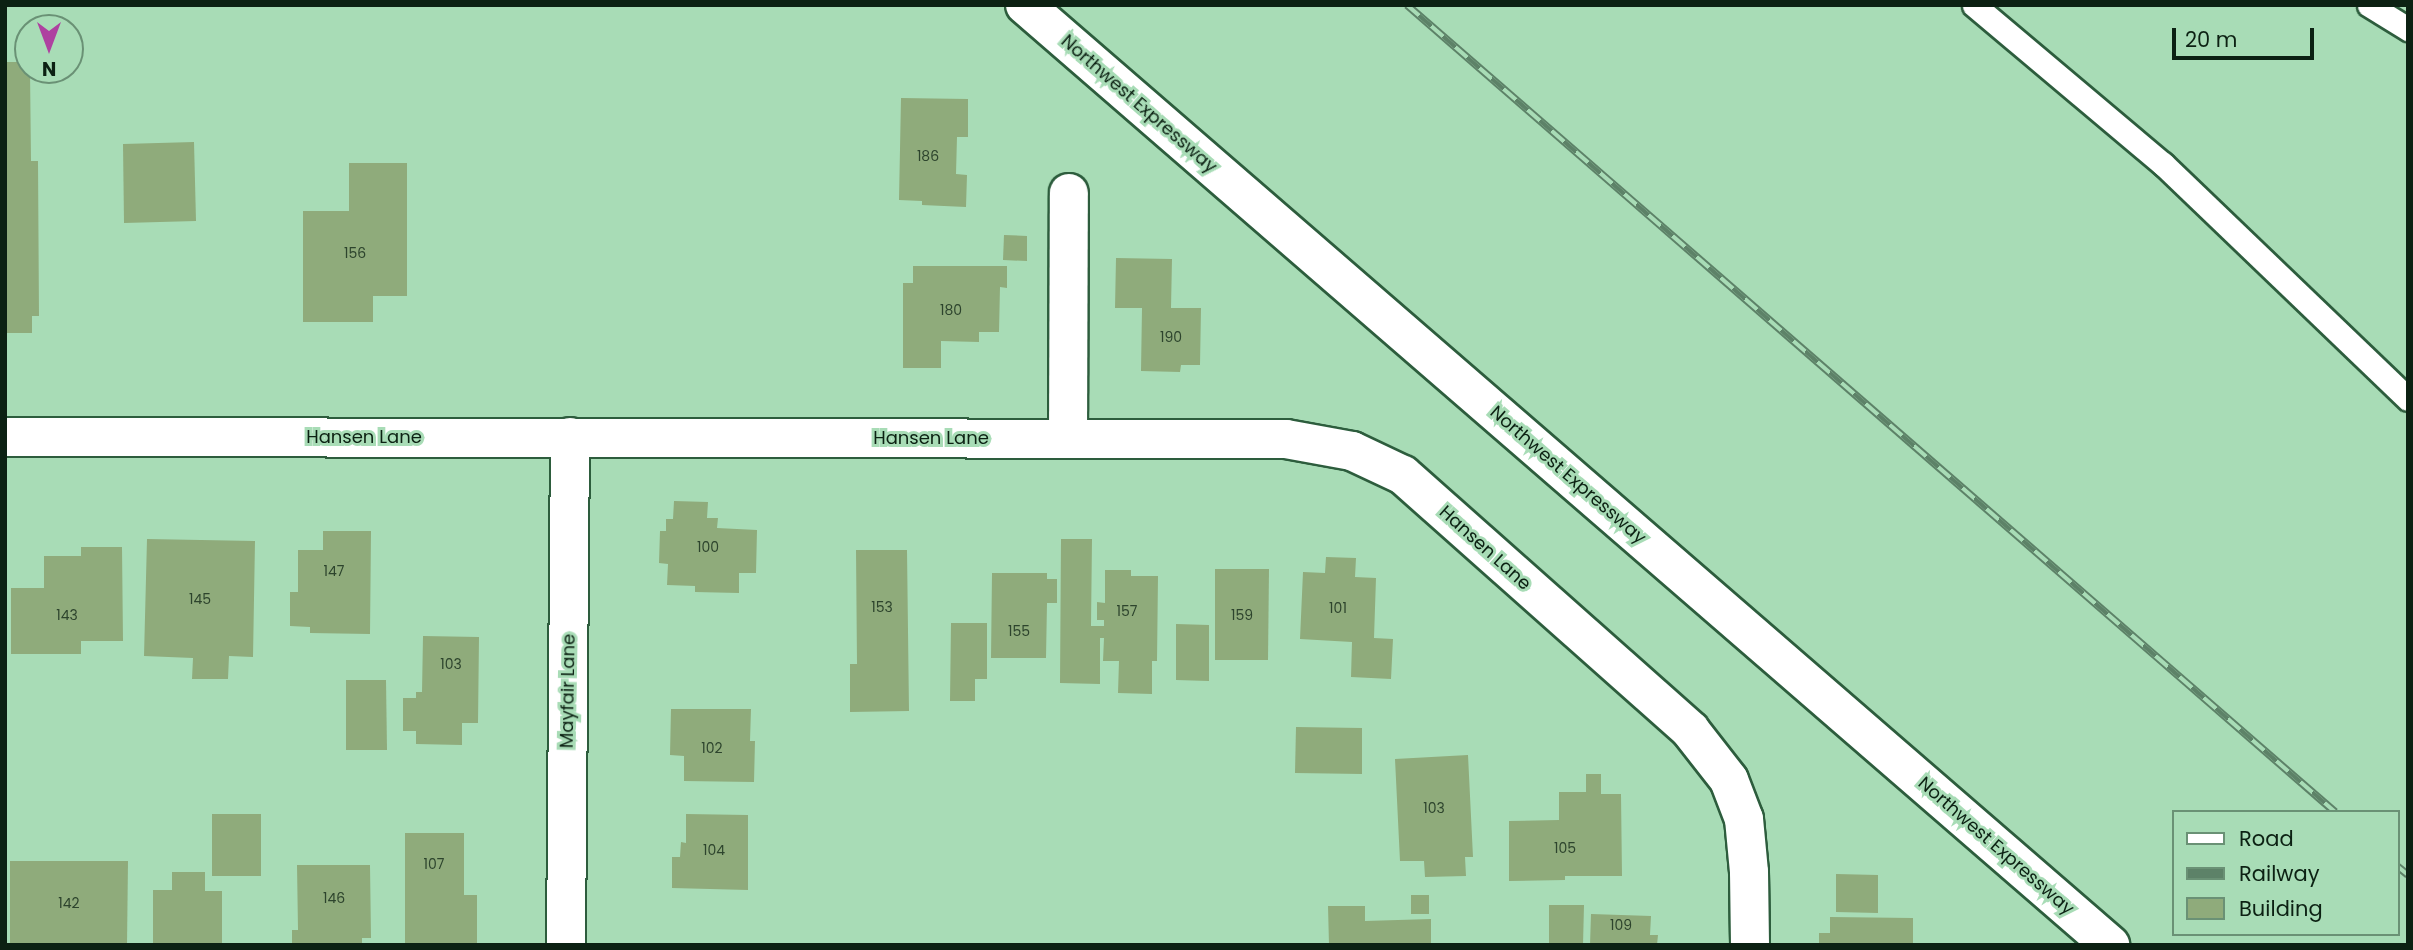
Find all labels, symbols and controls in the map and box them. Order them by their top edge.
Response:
north arrow [14,14,84,84]
scale bar [2175,14,2317,58]
text: 20 m [2185,25,2238,54]
street label: Northwest Expressway [1057,30,1221,178]
text: N [42,55,56,82]
house number: 186 [917,148,939,164]
house number: 156 [344,245,366,261]
house number: 180 [940,302,962,318]
house number: 190 [1160,329,1182,345]
street label: Northwest Expressway [1486,401,1650,549]
street label: Hansen Lane [306,426,422,448]
street label: Hansen Lane [873,427,989,449]
street label: Hansen Lane [1435,501,1535,595]
house number: 100 [697,539,719,555]
house number: 147 [324,563,344,579]
house number: 145 [189,591,211,607]
house number: 153 [871,599,893,615]
house number: 101 [1329,600,1347,616]
house number: 157 [1117,603,1137,619]
house number: 143 [56,607,78,623]
house number: 159 [1231,607,1253,623]
house number: 155 [1008,623,1030,639]
street label: Mayfair Lane [556,634,580,748]
house number: 103 [440,656,462,672]
house number: 102 [701,740,723,756]
street label: Northwest Expressway [1914,772,2078,920]
house number: 103 [1423,800,1445,816]
legend [2172,810,2399,936]
text: Road [2239,824,2294,853]
house number: 105 [1554,840,1576,856]
house number: 104 [703,842,725,858]
house number: 107 [424,856,444,872]
text: Railway [2239,859,2320,888]
house number: 146 [323,890,345,906]
text: Building [2239,894,2323,923]
house number: 142 [58,895,80,911]
house number: 109 [1610,917,1632,933]

